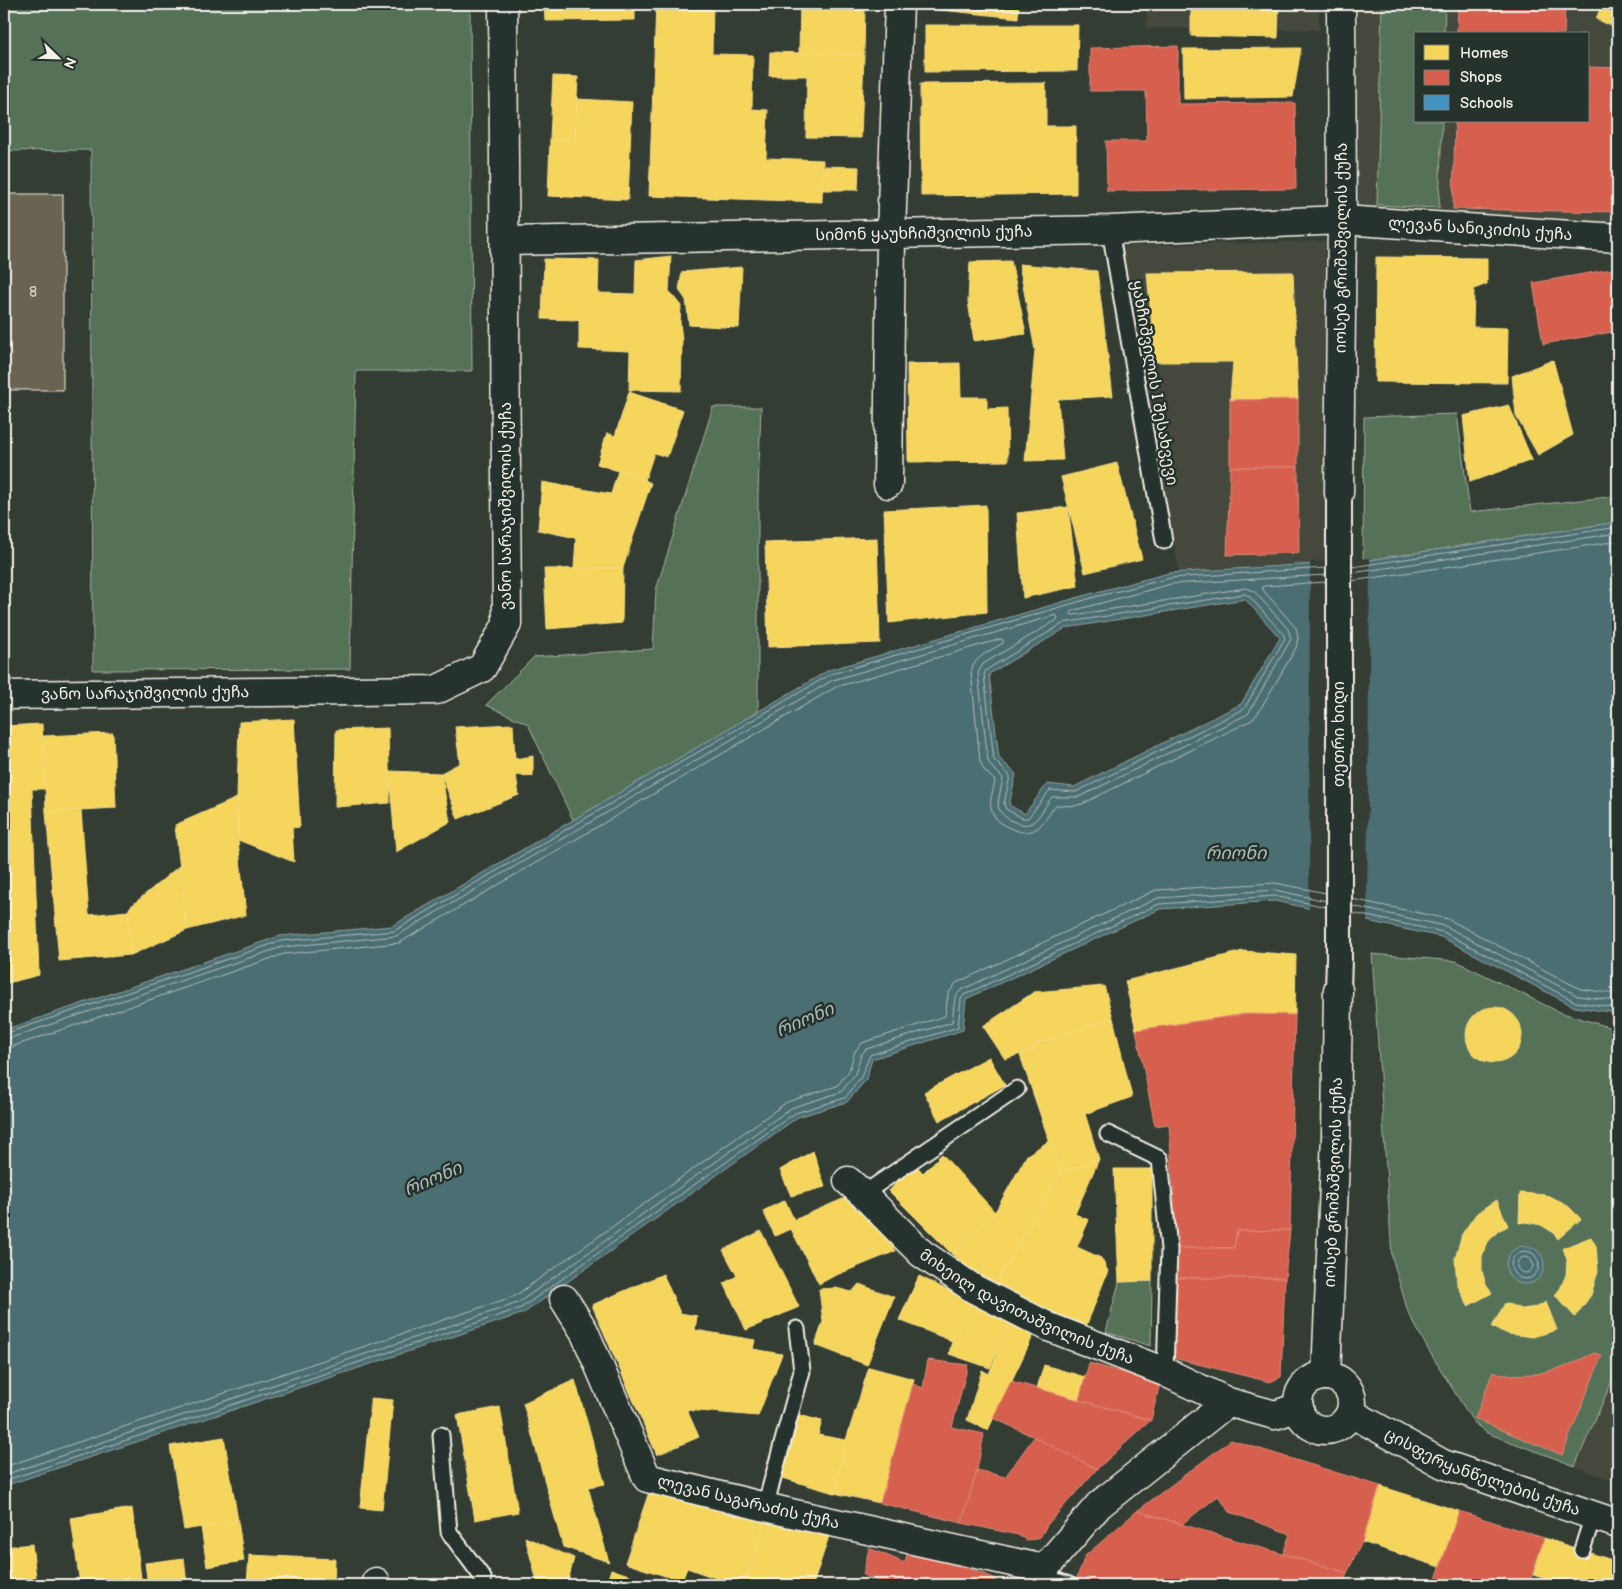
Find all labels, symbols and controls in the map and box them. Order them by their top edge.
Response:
north arrow [32,32,82,82]
legend [1414,32,1590,122]
text: Homes [1460,44,1509,63]
text: N [60,55,79,71]
text: Shops [1460,68,1503,87]
text: Schools [1460,94,1514,113]
street label: იოსებ გრიშაშვილის ქუჩა [1331,143,1352,353]
street label: ლევან სანიკიძის ქუჩა [1388,214,1573,245]
street label: სიმონ ყაუხჩიშვილის ქუჩა [815,222,1033,245]
street label: ყახჩიშვილის I შესახვევი [1127,279,1181,487]
house number: 8 [29,284,37,301]
street label: ვანო სარაჯიშვილის ქუჩა [497,402,516,610]
street label: თეთრი ხიდი [1330,681,1349,787]
street label: ვანო სარაჯიშვილის ქუჩა [41,683,249,704]
water label: რიონი [1206,843,1267,864]
water label: რიონი [773,998,838,1041]
street label: იოსებ გრიშაშვილის ქუჩა [1320,1077,1346,1288]
water label: რიონი [401,1157,466,1200]
street label: მიხეილ დავითაშვილის ქუჩა [916,1245,1137,1369]
street label: ცისფერყანწელების ქუჩა [1382,1424,1583,1520]
street label: ლევან საგარაძის ქუჩა [655,1471,841,1533]

